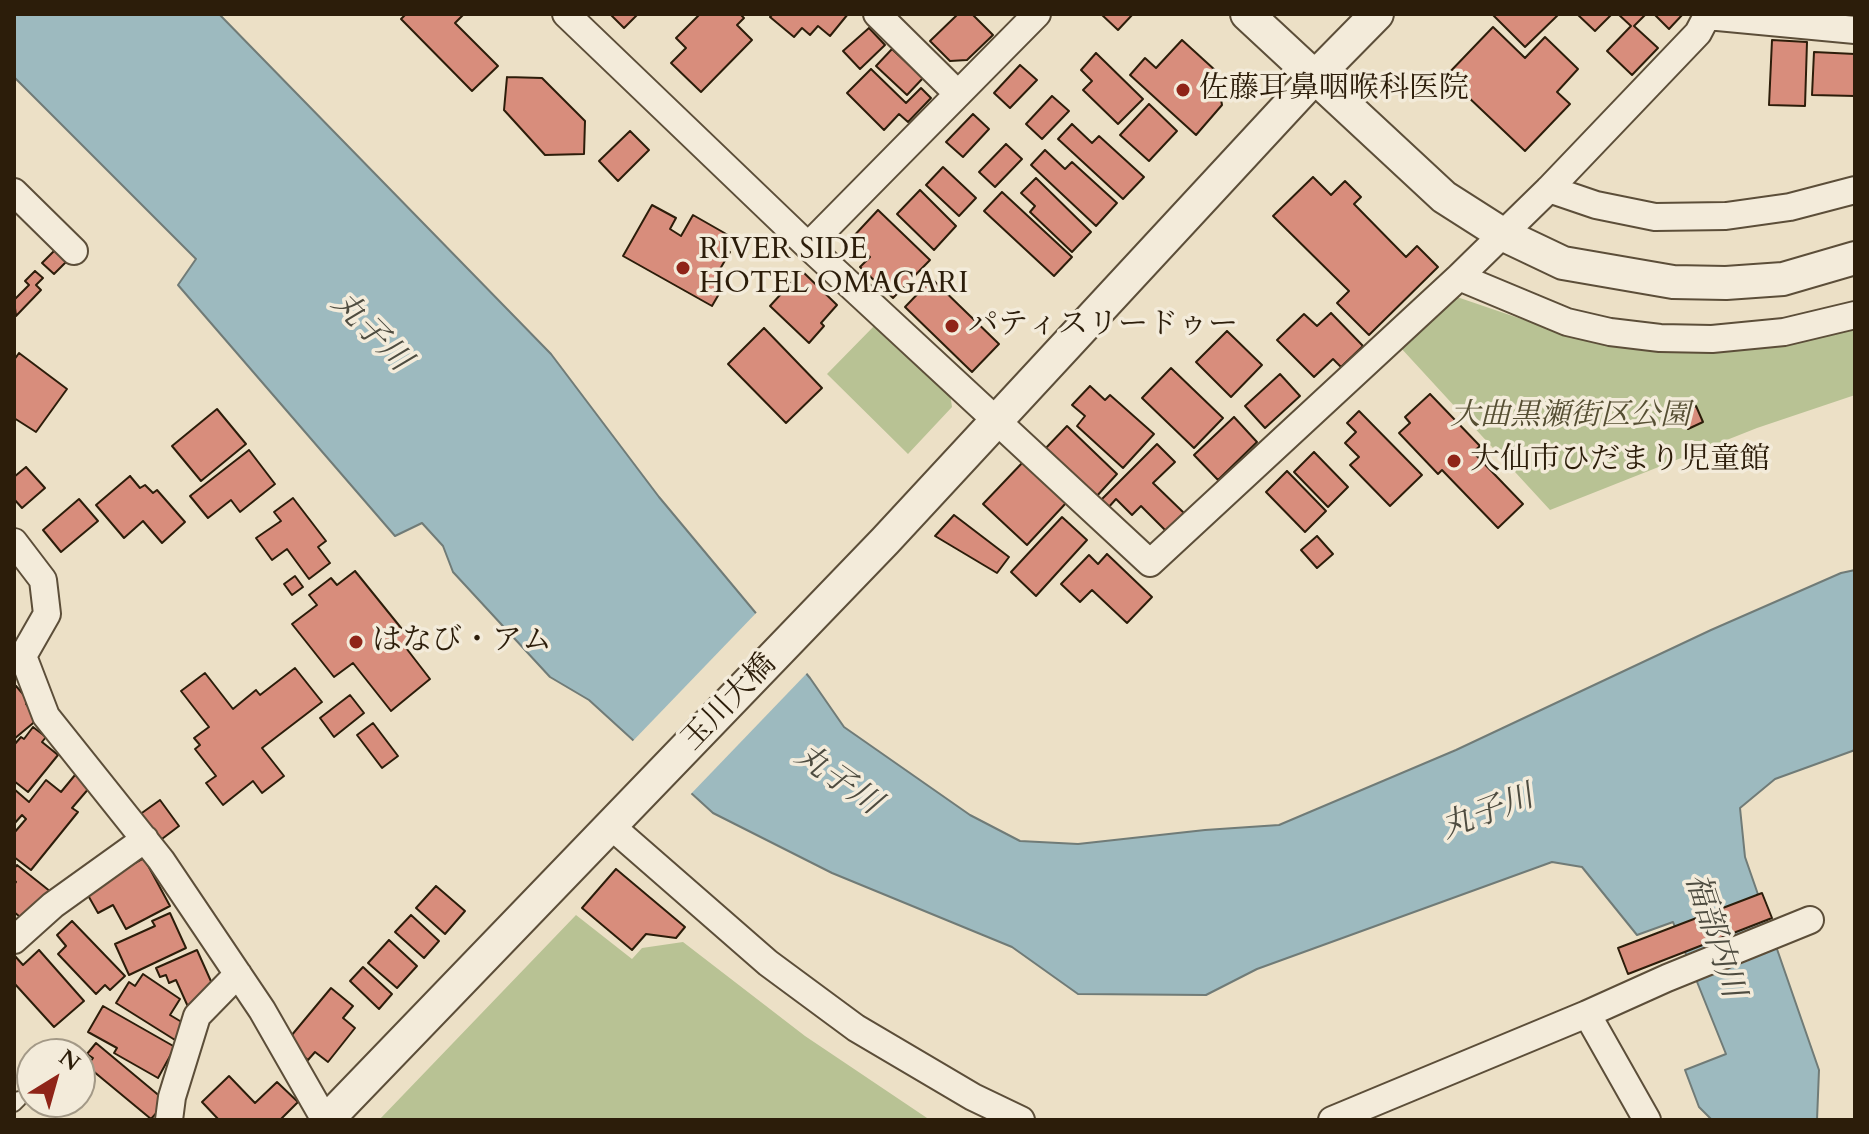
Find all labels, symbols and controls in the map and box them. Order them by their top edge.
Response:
place label: 佐藤耳鼻咽喉科医院 [1199,72,1469,108]
marker: 佐藤耳鼻咽喉科医院 [1174,81,1192,99]
place label: RIVER SIDE HOTEL OMAGARI [699,233,968,304]
marker: RIVER SIDE HOTEL OMAGARI [674,259,692,277]
water label: 丸子川 [322,285,418,381]
place label: パティスリードゥー [968,308,1238,344]
marker: パティスリードゥー [943,317,961,335]
park label: 大曲黒瀬街区公園 [1450,399,1690,435]
place label: 大仙市ひだまり児童館 [1470,443,1770,479]
marker: 大仙市ひだまり児童館 [1445,452,1463,470]
place label: はなび・アム [372,624,552,660]
marker: はなび・アム [347,633,365,651]
street label: 玉川大橋 [675,647,785,759]
water label: 丸子川 [787,738,887,824]
water label: 丸子川 [1436,779,1540,849]
water label: 福部内川 [1675,869,1751,1003]
north arrow [16,1038,96,1118]
text: N [53,1043,86,1078]

